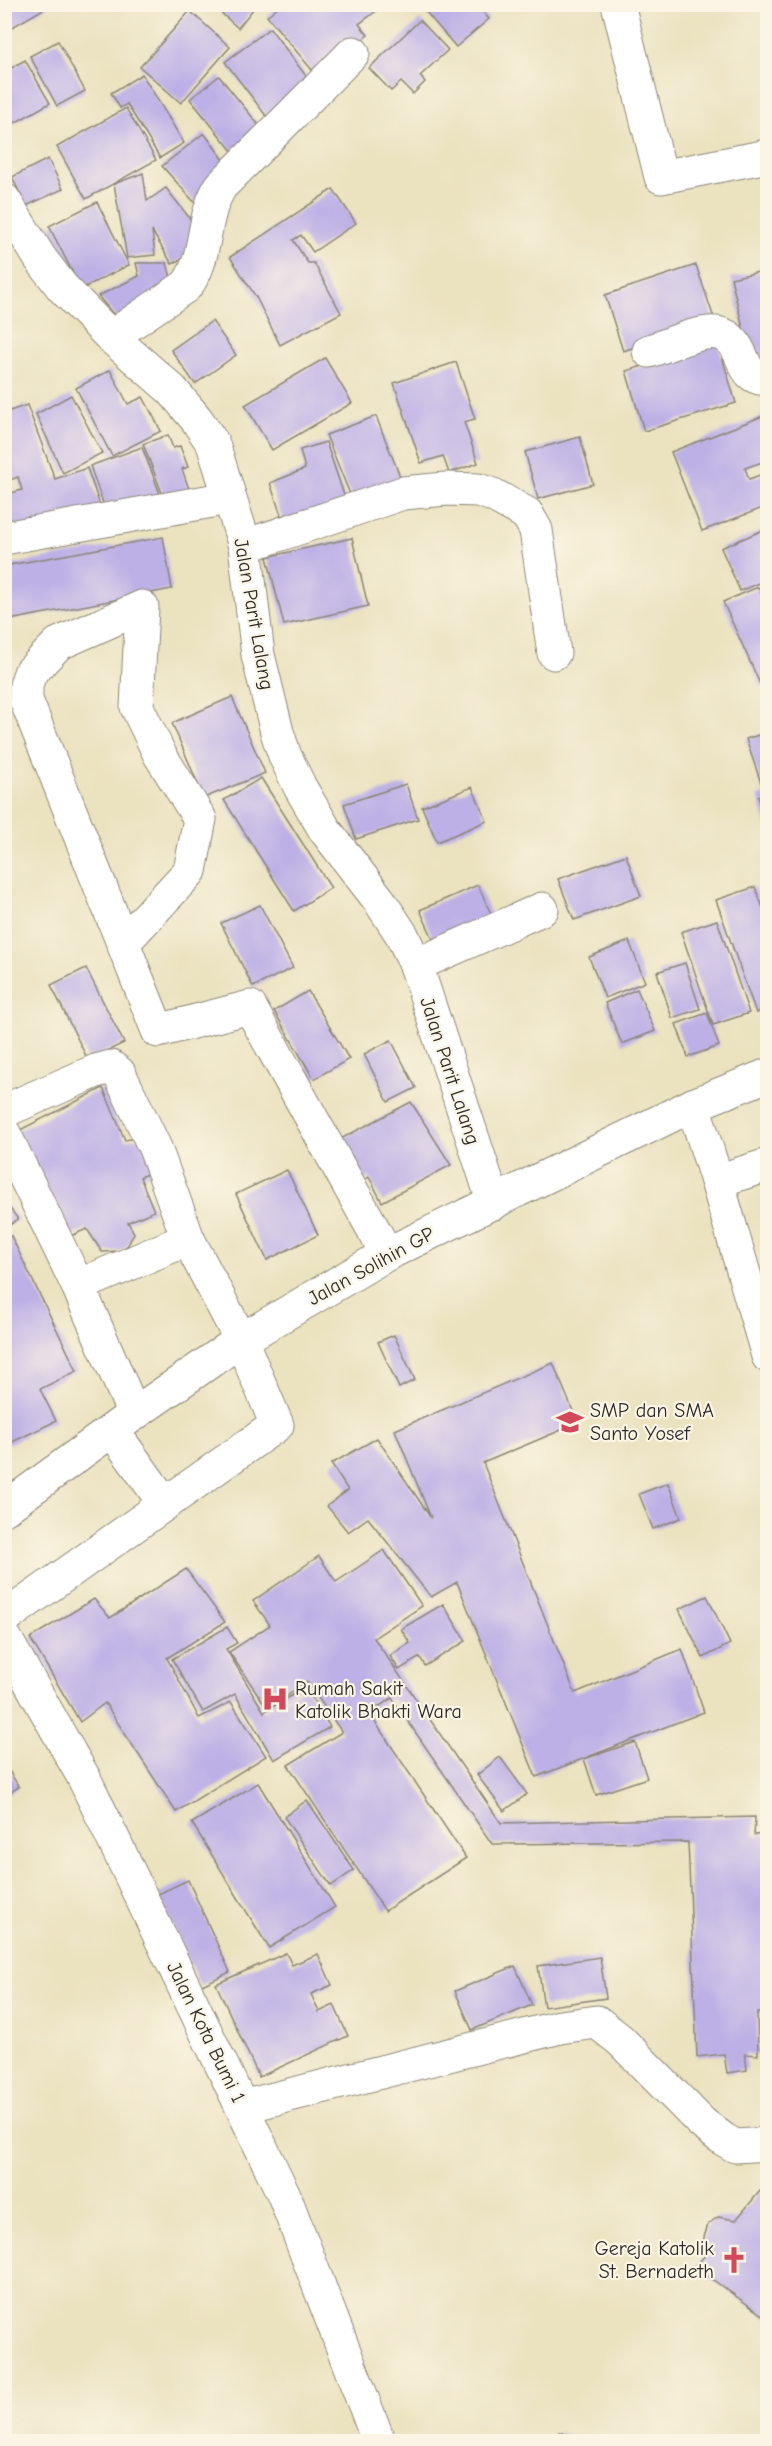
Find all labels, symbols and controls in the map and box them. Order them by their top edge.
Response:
street label: Jalan Parit Lalang [229,536,279,692]
street label: Jalan Parit Lalang [415,994,485,1148]
street label: Jalan Solihin GP [304,1222,438,1310]
place label: SMP dan SMA Santo Yosef [590,1399,714,1445]
school or university icon: SMP dan SMA Santo Yosef [555,1407,585,1437]
place label: Rumah Sakit Katolik Bhakti Wara [295,1677,462,1723]
hospital icon: Rumah Sakit Katolik Bhakti Wara [260,1684,290,1714]
street label: Jalan Kota Bumi 1 [162,1958,250,2106]
place label: Gereja Katolik St. Bernadeth [595,2237,714,2283]
church icon: Gereja Katolik St. Bernadeth [719,2245,749,2275]

